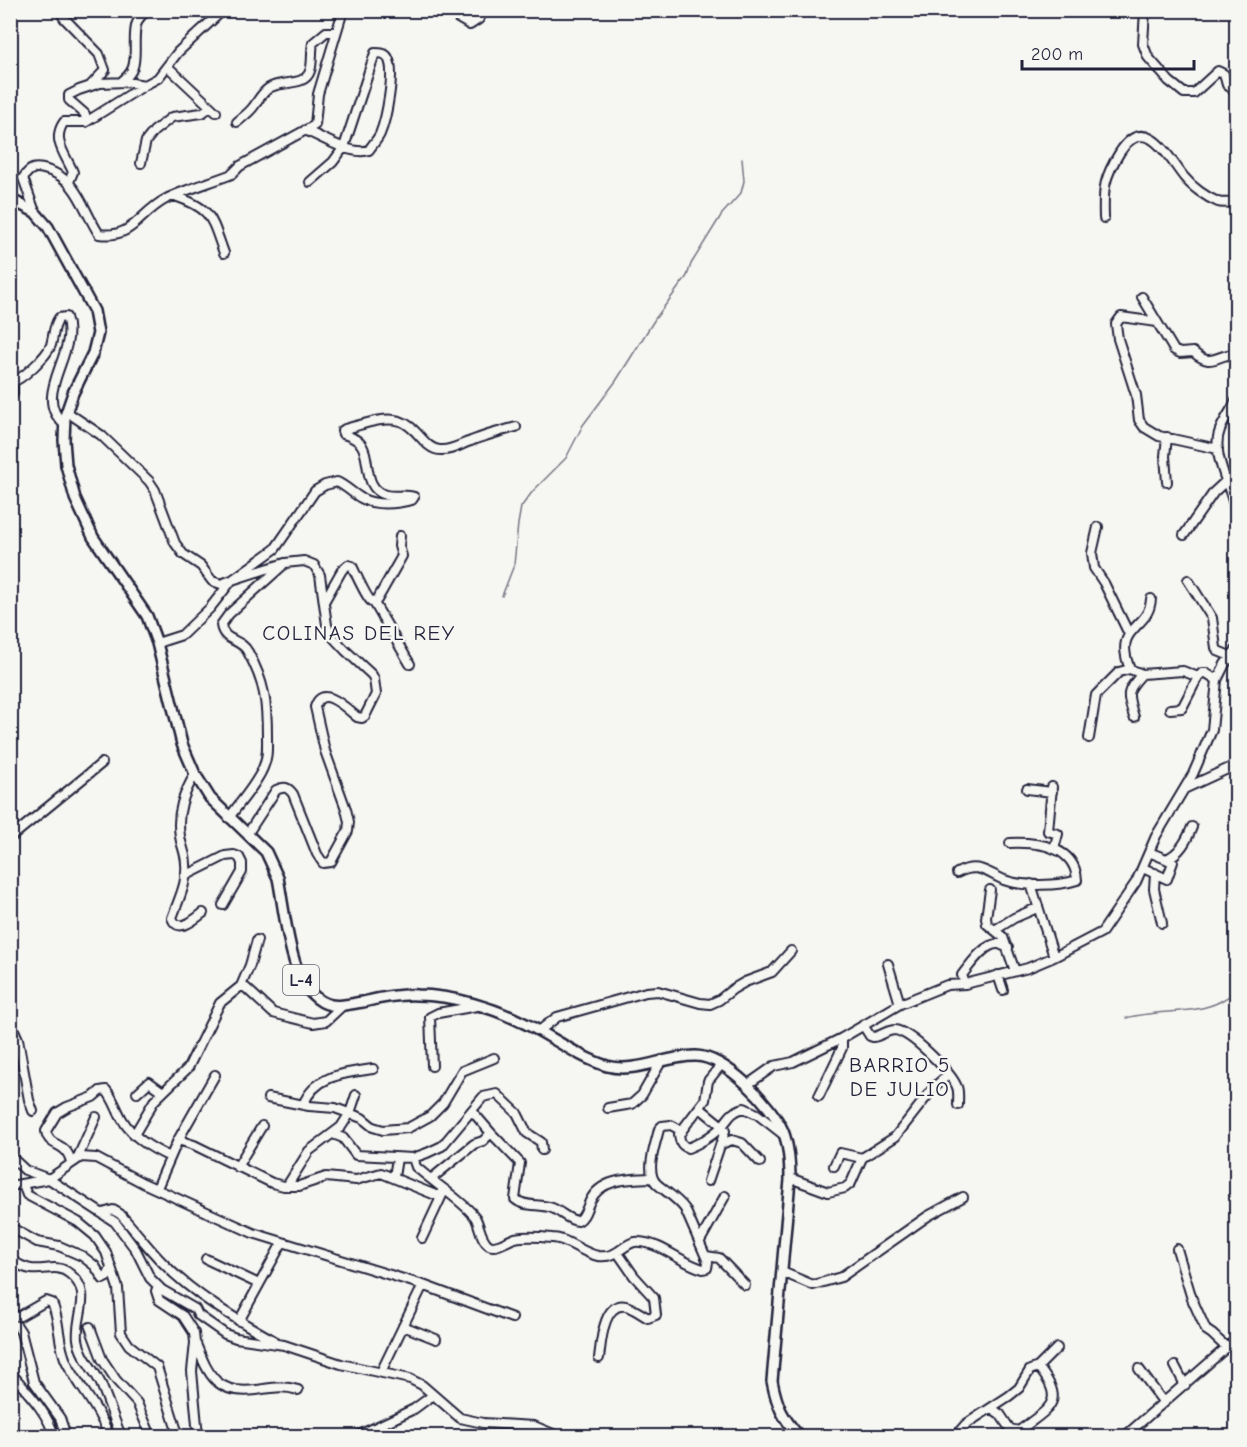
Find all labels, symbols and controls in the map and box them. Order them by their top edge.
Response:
scale bar [1022,33,1194,71]
text: 200 m [1031,44,1083,65]
district label: COLINAS DEL REY [262,621,456,645]
road number: L-4 [283,965,319,995]
district label: BARRIO 5 DE JULIO [849,1053,951,1101]

